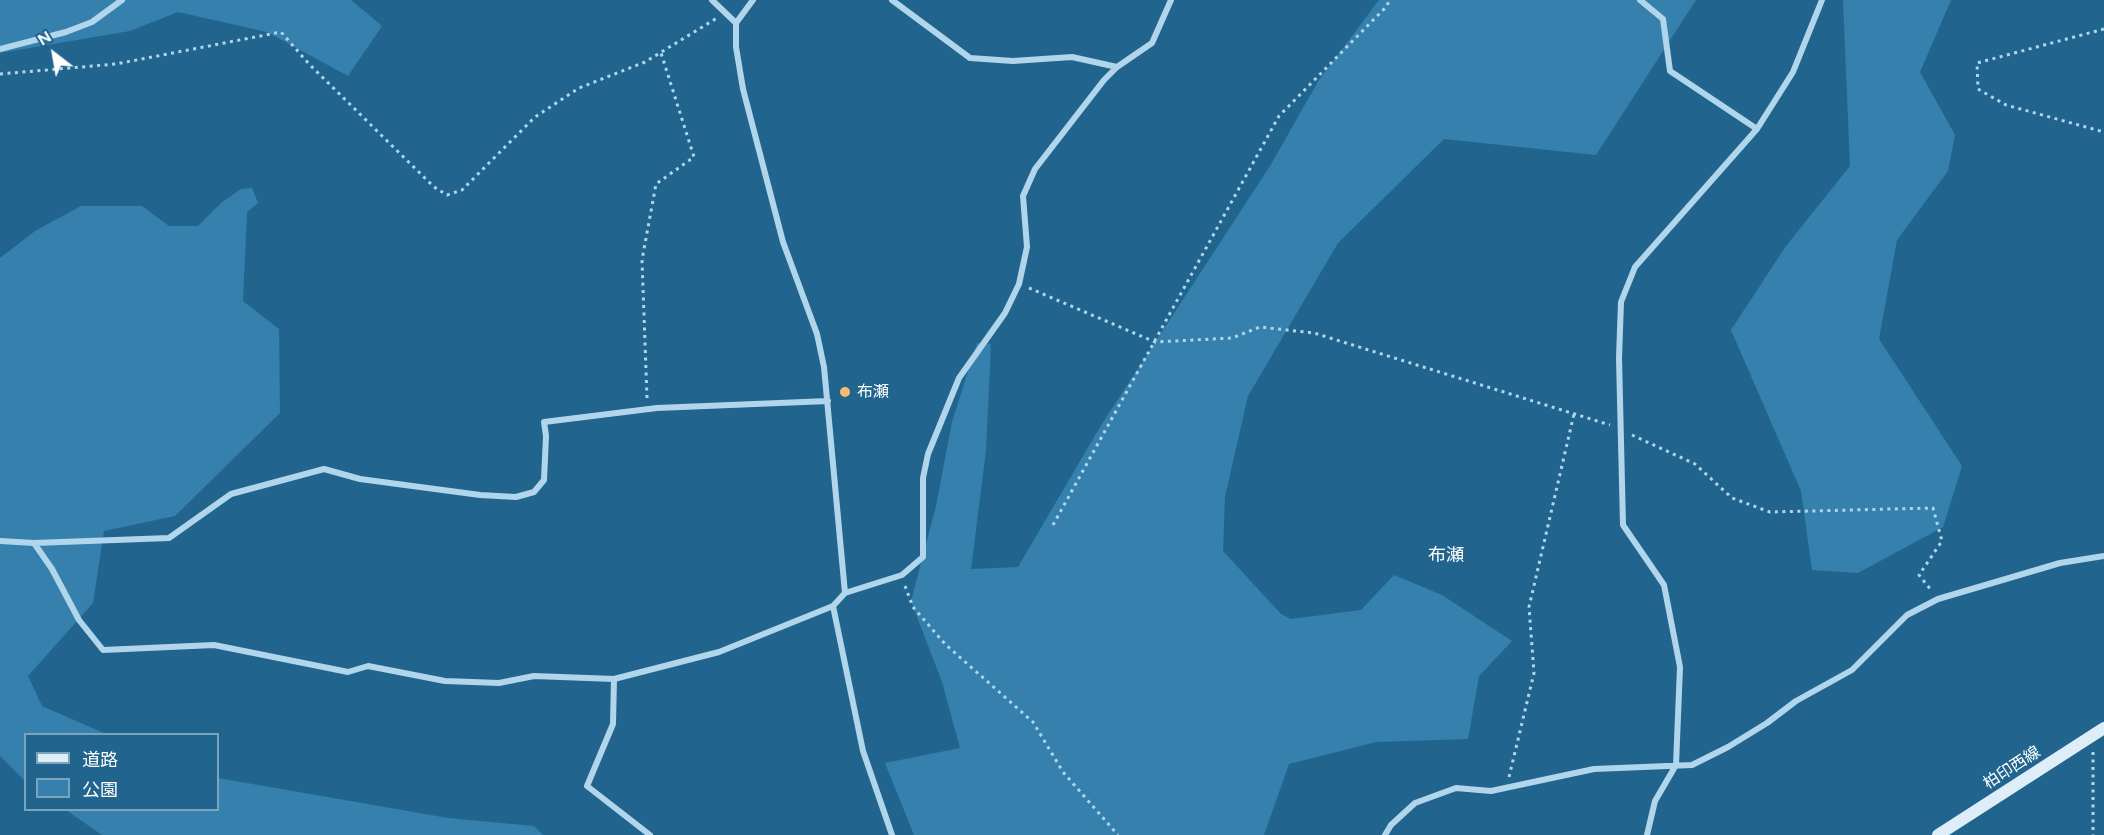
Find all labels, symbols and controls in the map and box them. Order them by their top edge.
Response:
north arrow [24,24,84,84]
text: N [34,27,55,49]
place label: 布瀬 [857,382,889,402]
marker: 布瀬 [838,385,852,399]
district label: 布瀬 [1428,545,1464,567]
legend [24,733,219,811]
street label: 柏印西線 [1980,743,2044,793]
text: 道路 [82,749,118,771]
text: 公園 [82,779,118,801]

